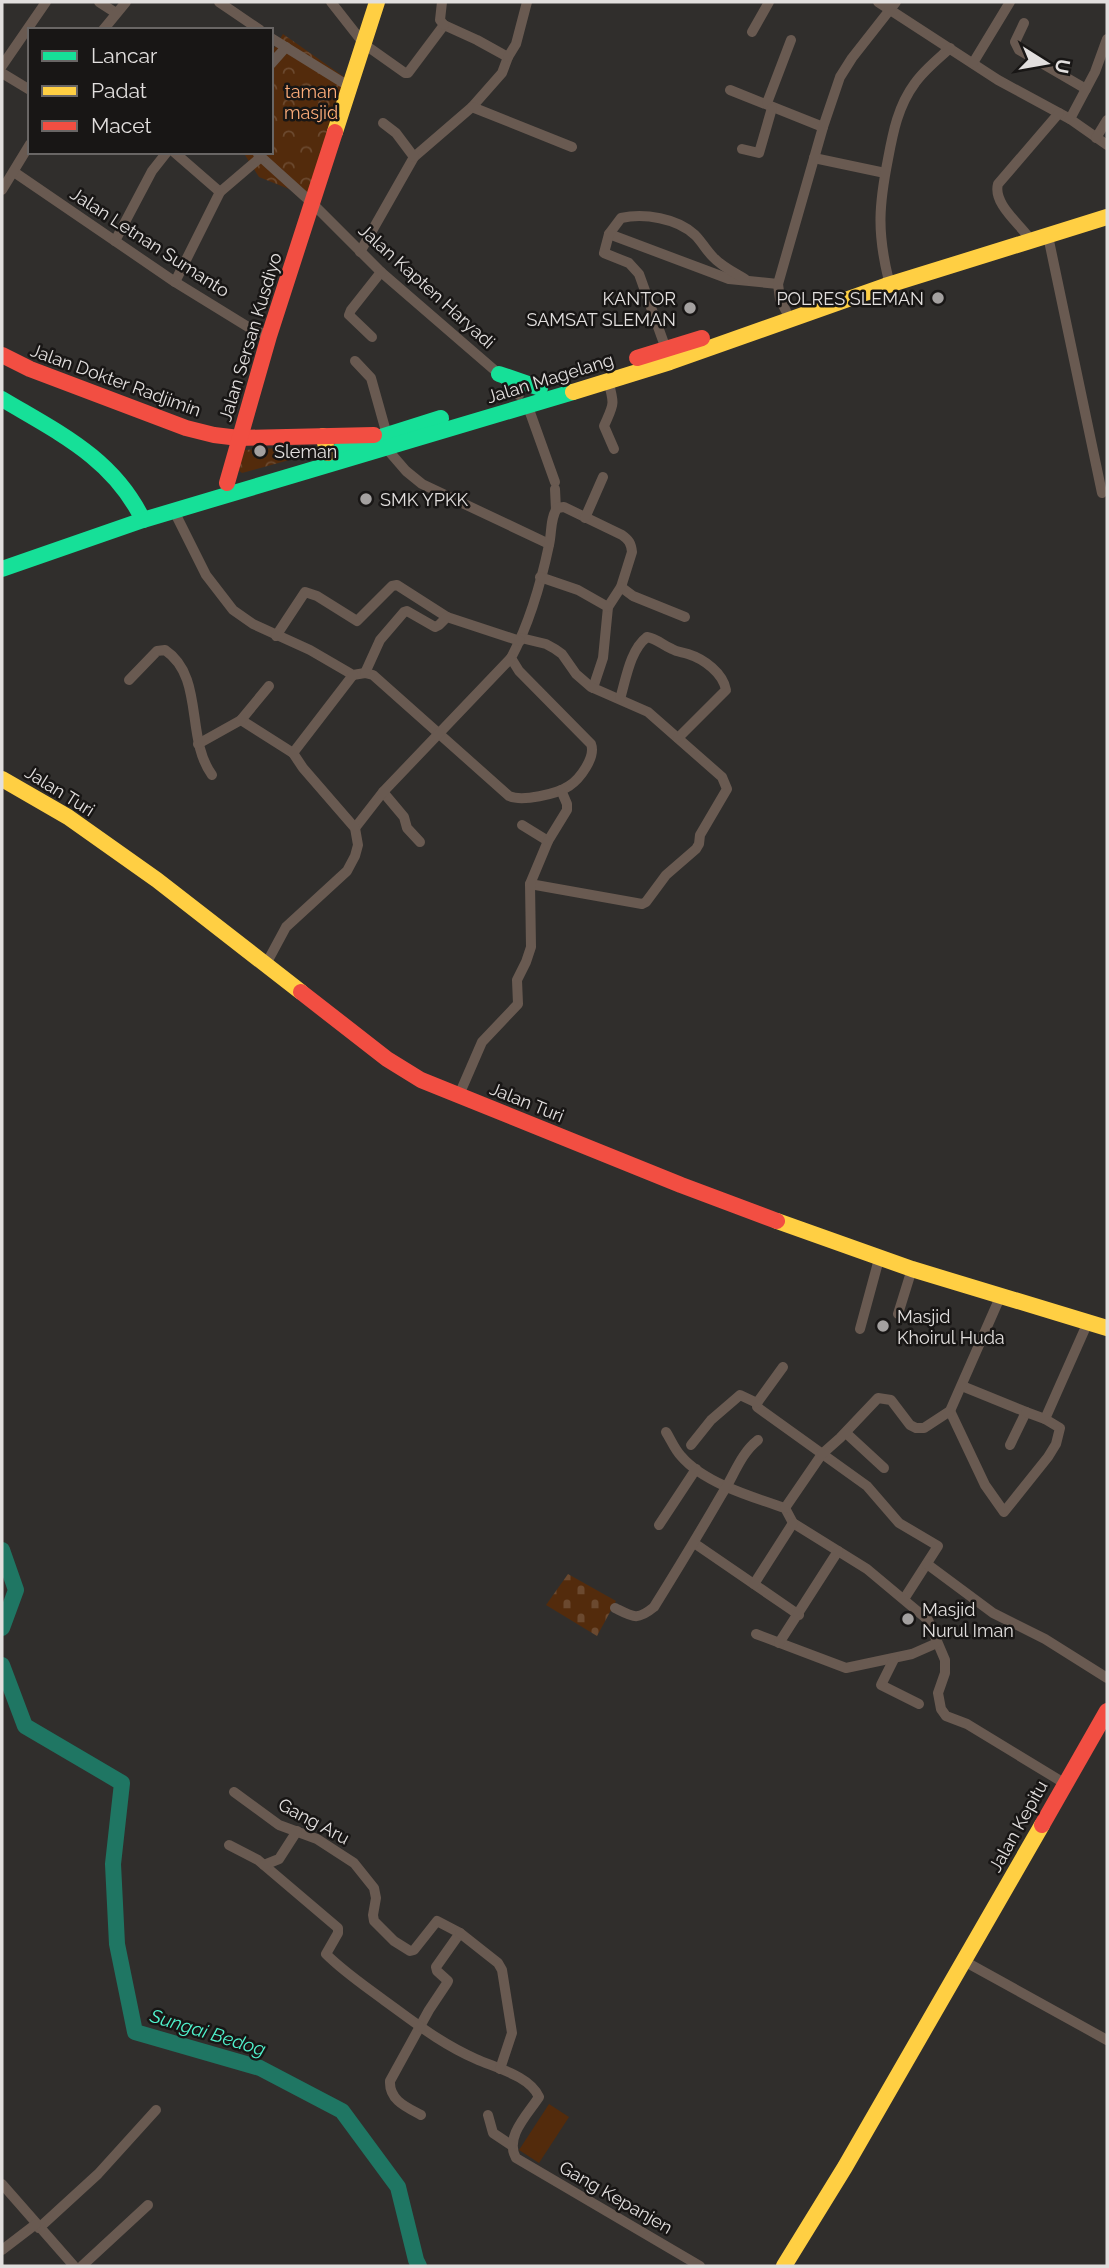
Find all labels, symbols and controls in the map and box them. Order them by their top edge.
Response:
legend [28,28,273,154]
north arrow [1011,28,1081,98]
text: Lancar [91,43,158,68]
text: U [1051,57,1075,75]
text: Padat [91,78,147,103]
park label: taman masjid [284,81,338,123]
text: Macet [91,113,151,138]
street label: Jalan Letnan Sumanto [67,183,234,301]
street label: Jalan Kapten Haryadi [355,219,499,353]
street label: Jalan Sersan Kusdiyo [214,250,286,424]
place label: KANTOR SAMSAT SLEMAN [526,288,676,330]
place label: POLRES SLEMAN [776,288,924,309]
marker: POLRES SLEMAN [930,290,946,306]
marker: KANTOR SAMSAT SLEMAN [682,300,698,316]
street label: Jalan Dokter Radjimin [28,339,204,421]
street label: Jalan Magelang [484,349,616,407]
place label: Sleman [274,441,337,462]
marker: Sleman [252,443,268,459]
place label: SMK YPKK [380,489,469,510]
marker: SMK YPKK [358,491,374,507]
street label: Jalan Turi [21,761,99,821]
street label: Jalan Turi [487,1078,567,1126]
place label: Masjid Khoirul Huda [897,1306,1005,1348]
marker: Masjid Khoirul Huda [875,1318,891,1334]
place label: Masjid Nurul Iman [922,1599,1014,1641]
marker: Masjid Nurul Iman [900,1611,916,1627]
street label: Jalan Kepitu [984,1777,1052,1875]
street label: Gang Aru [275,1794,353,1848]
water label: Sungai Bedog [147,2004,268,2060]
street label: Gang Kepanjen [556,2156,676,2238]

